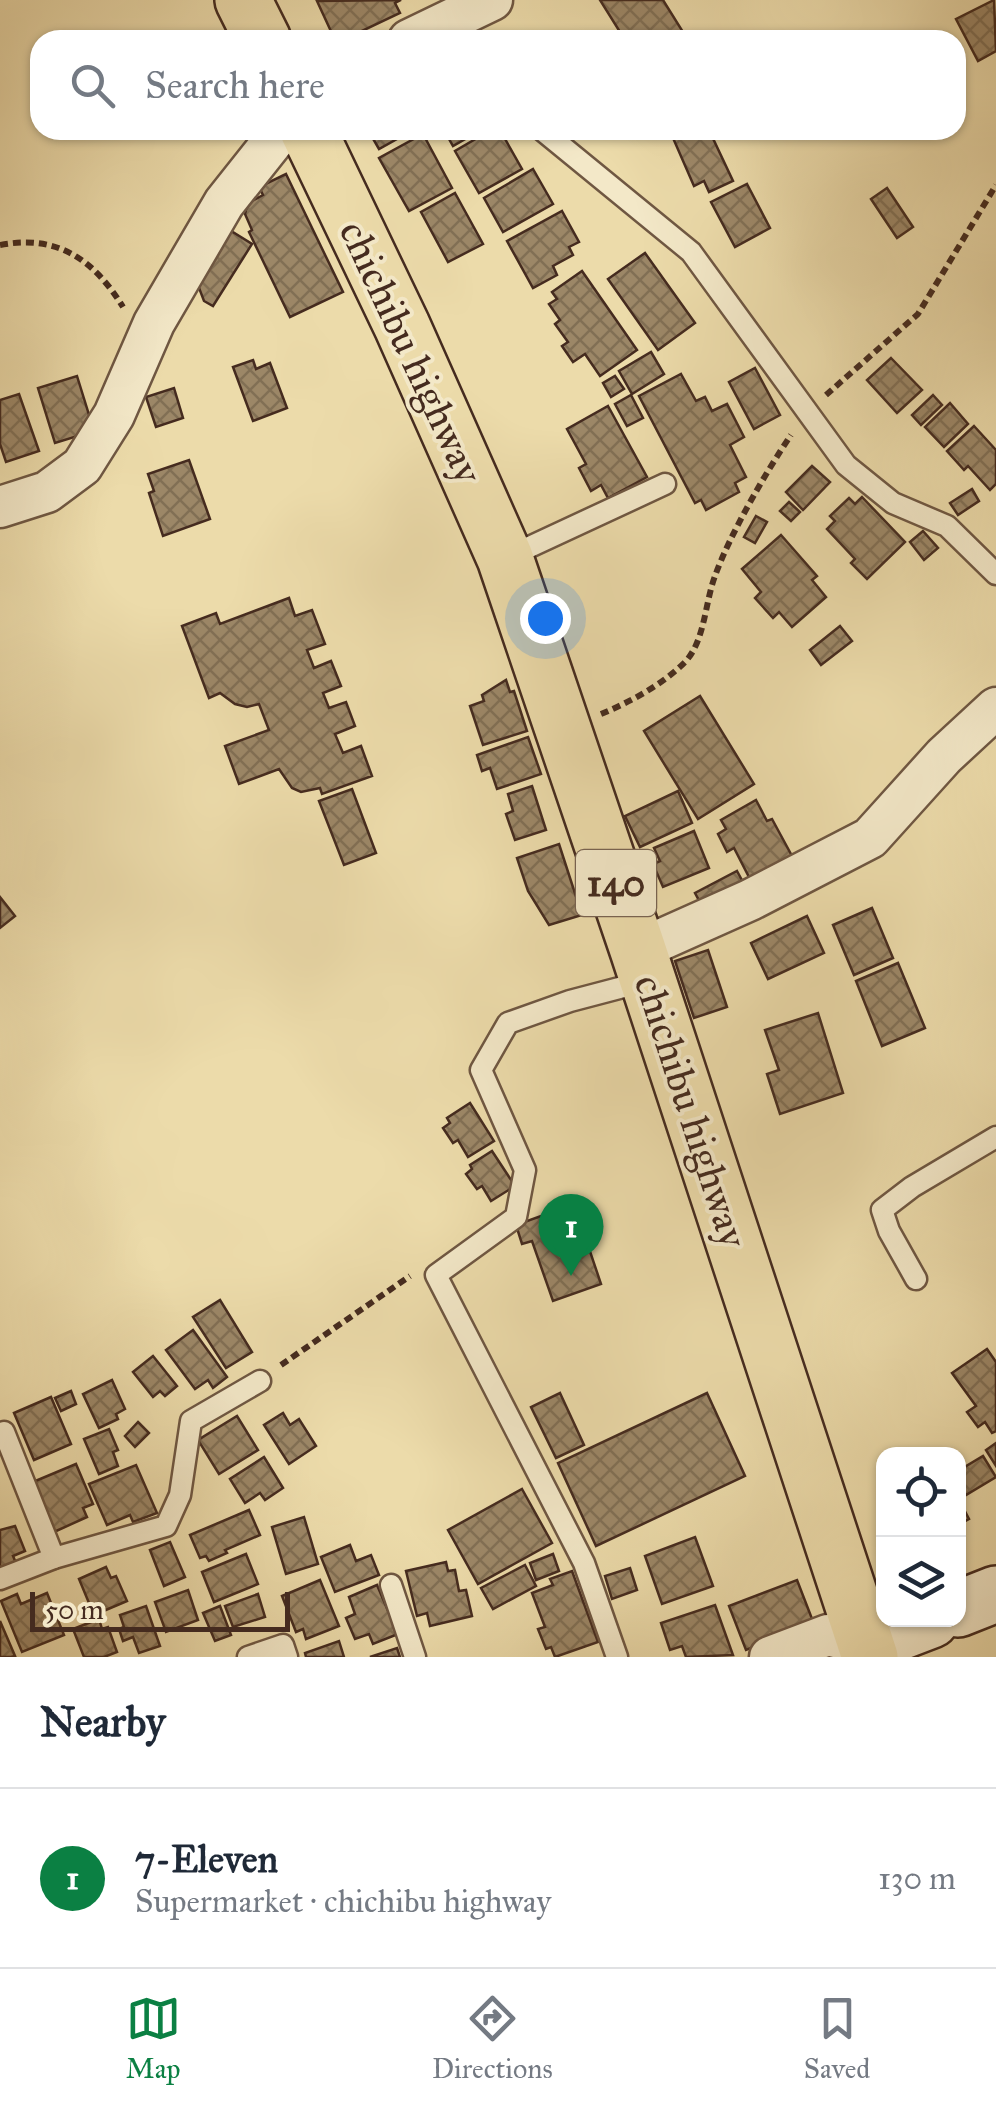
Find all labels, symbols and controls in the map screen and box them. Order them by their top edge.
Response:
search box [30,30,966,140]
icon: search [65,58,120,113]
text: Search here [145,62,325,108]
street label: chichibu highway [329,213,494,492]
your location [520,593,571,644]
road number: 140 [576,850,656,916]
street label: chichibu highway [624,968,759,1255]
pin: 1 [538,1194,604,1276]
map controls [876,1447,966,1627]
button: locate [876,1447,966,1537]
button: layers [876,1537,966,1627]
scale bar [30,1587,290,1632]
text: 50 m [45,1592,104,1627]
text: Nearby [40,1696,165,1748]
text: 7-Eleven [135,1836,278,1882]
text: 1 [66,1859,79,1898]
text: 130 m [878,1859,956,1898]
text: Supermarket · chichibu highway [135,1882,551,1921]
tab: Map [126,1991,181,2086]
tab: Directions [432,1991,553,2086]
tab: Saved [804,1991,870,2086]

